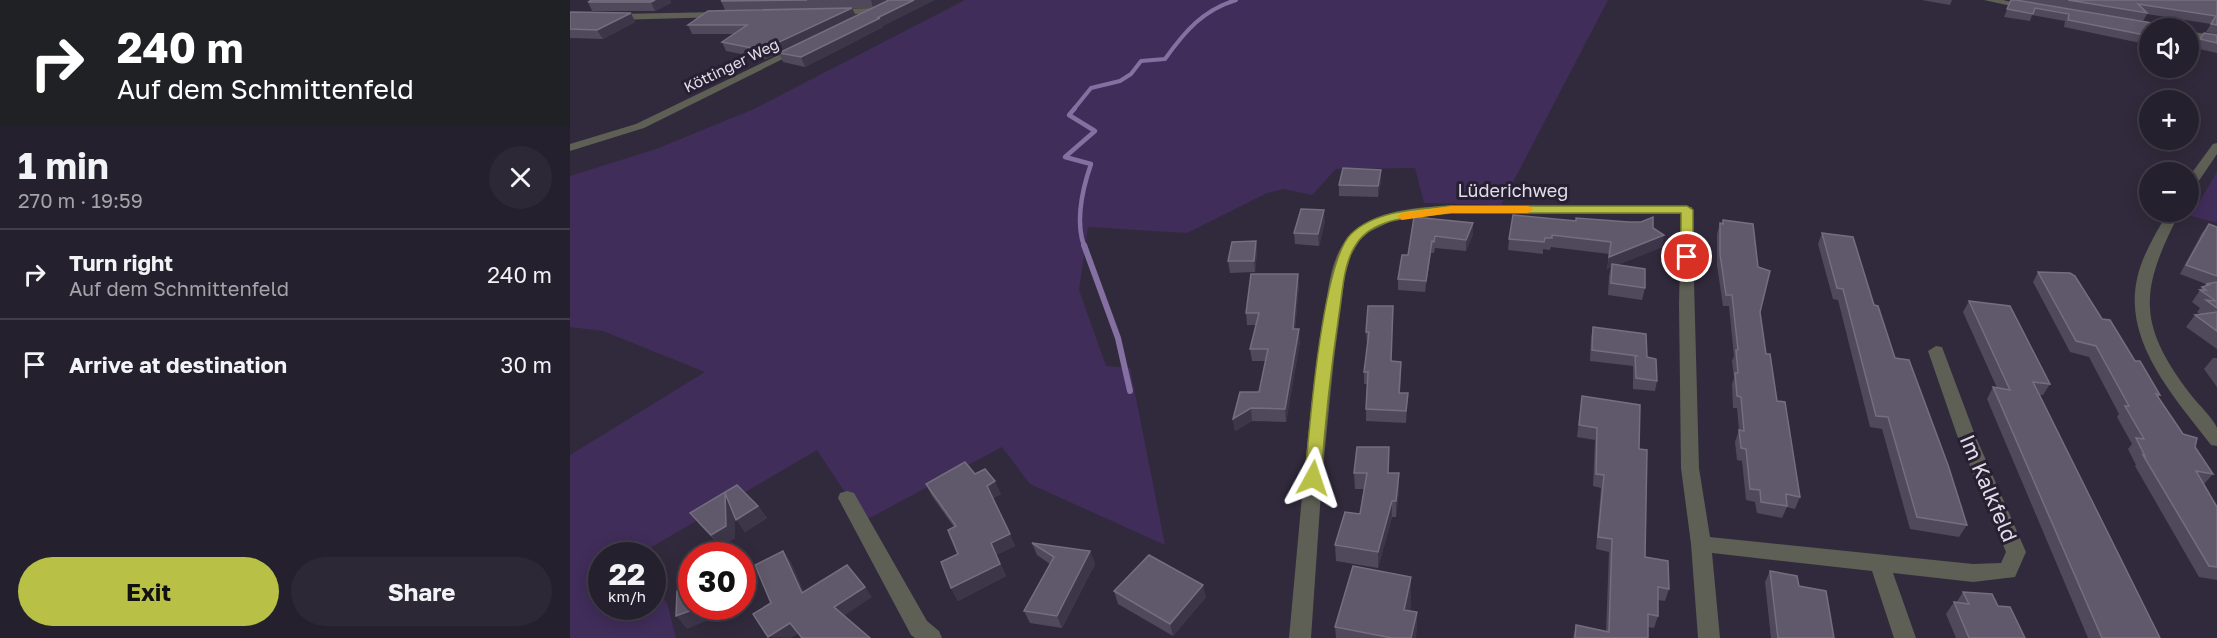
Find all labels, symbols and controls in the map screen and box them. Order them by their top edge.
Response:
map controls [2139,18,2199,222]
button: sound [2139,18,2199,78]
text: 240 m [117,22,243,72]
icon: right [18,24,96,102]
street label: Köttinger Weg [681,34,781,96]
text: Auf dem Schmittenfeld [117,73,414,105]
button: + [2139,90,2199,150]
text: 1 min [18,144,109,187]
button: close [489,146,552,209]
button: − [2139,162,2199,222]
street label: Lüderichweg [1458,179,1568,201]
text: 270 m · 19:59 [18,188,143,212]
pin [1661,231,1712,282]
icon: arrive [1670,240,1703,273]
text: Turn right [69,249,173,276]
icon: right [18,258,51,291]
text: 240 m [487,261,552,288]
text: Auf dem Schmittenfeld [69,276,289,300]
icon: arrive [18,348,51,381]
text: Arrive at destination [69,351,287,378]
text: 30 m [501,351,552,378]
street label: Im Kalkfeld [1955,430,2023,546]
position arrow [1281,446,1345,510]
speed limit sign: 30 [678,542,756,620]
text: 22 [609,556,645,592]
button: Exit [18,557,279,626]
button: Share [291,557,552,626]
text: km/h [608,587,646,605]

